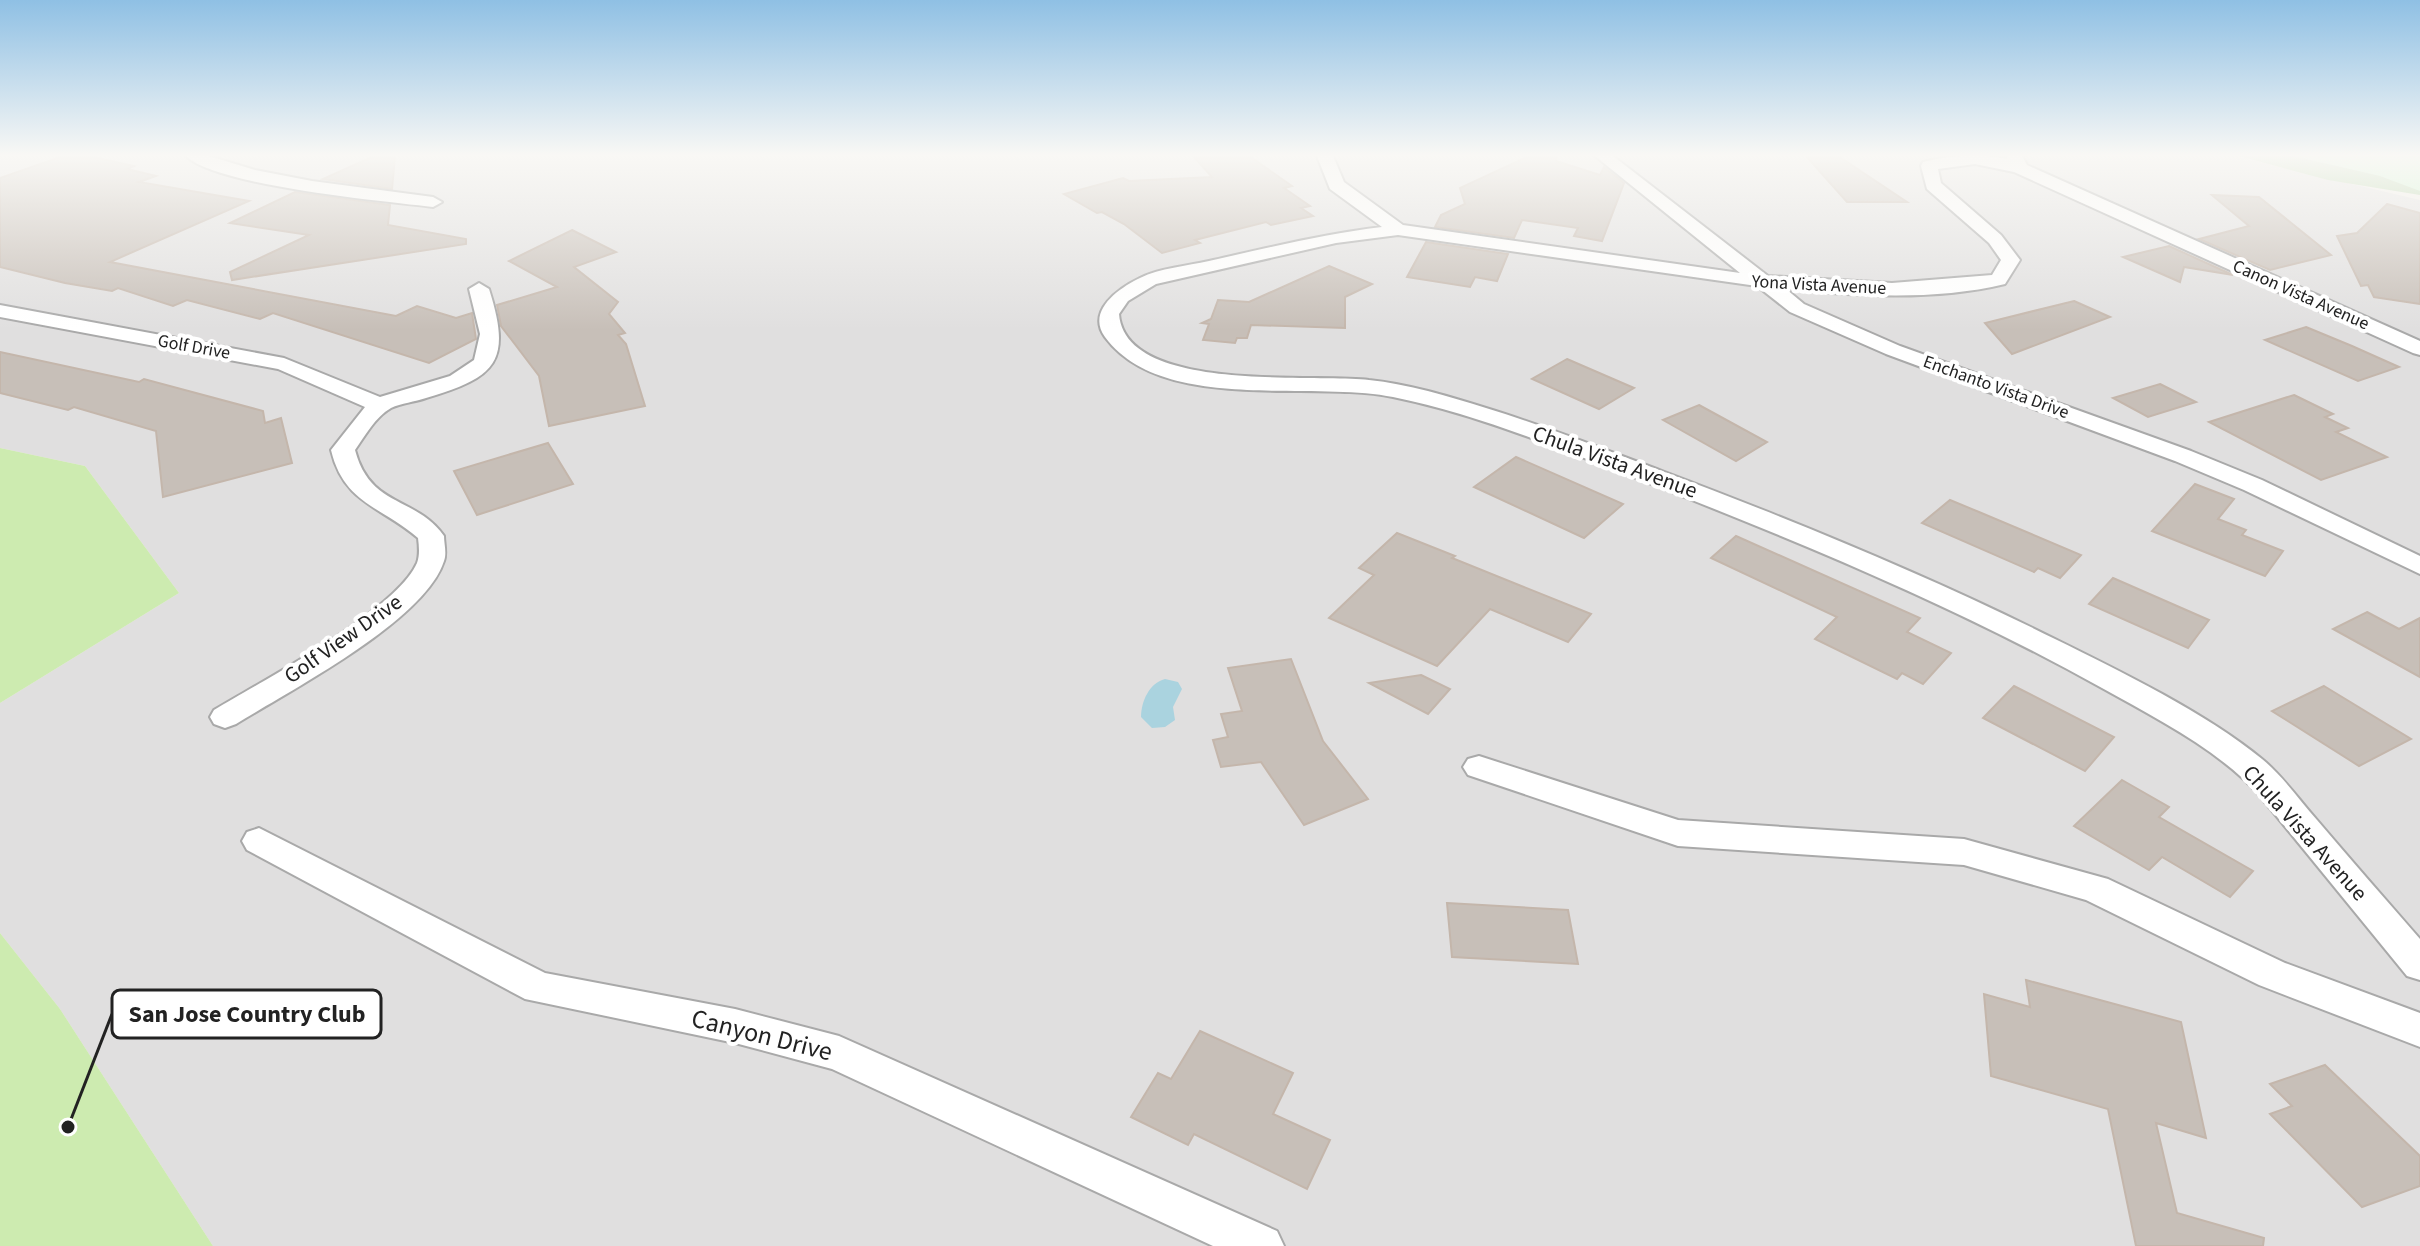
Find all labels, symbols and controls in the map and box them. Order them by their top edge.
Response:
street label: Canon Vista Avenue [2229,254,2373,336]
street label: Yona Vista Avenue [1750,269,1887,301]
street label: Golf Drive [156,328,232,366]
street label: Enchanto Vista Drive [1920,349,2073,425]
street label: Chula Vista Avenue [1528,417,1702,507]
street label: Golf View Drive [277,586,409,692]
street label: Chula Vista Avenue [2235,758,2375,908]
callout: San Jose Country Club [112,990,381,1038]
text: San Jose Country Club [129,997,365,1032]
street label: Canyon Drive [688,1000,836,1070]

